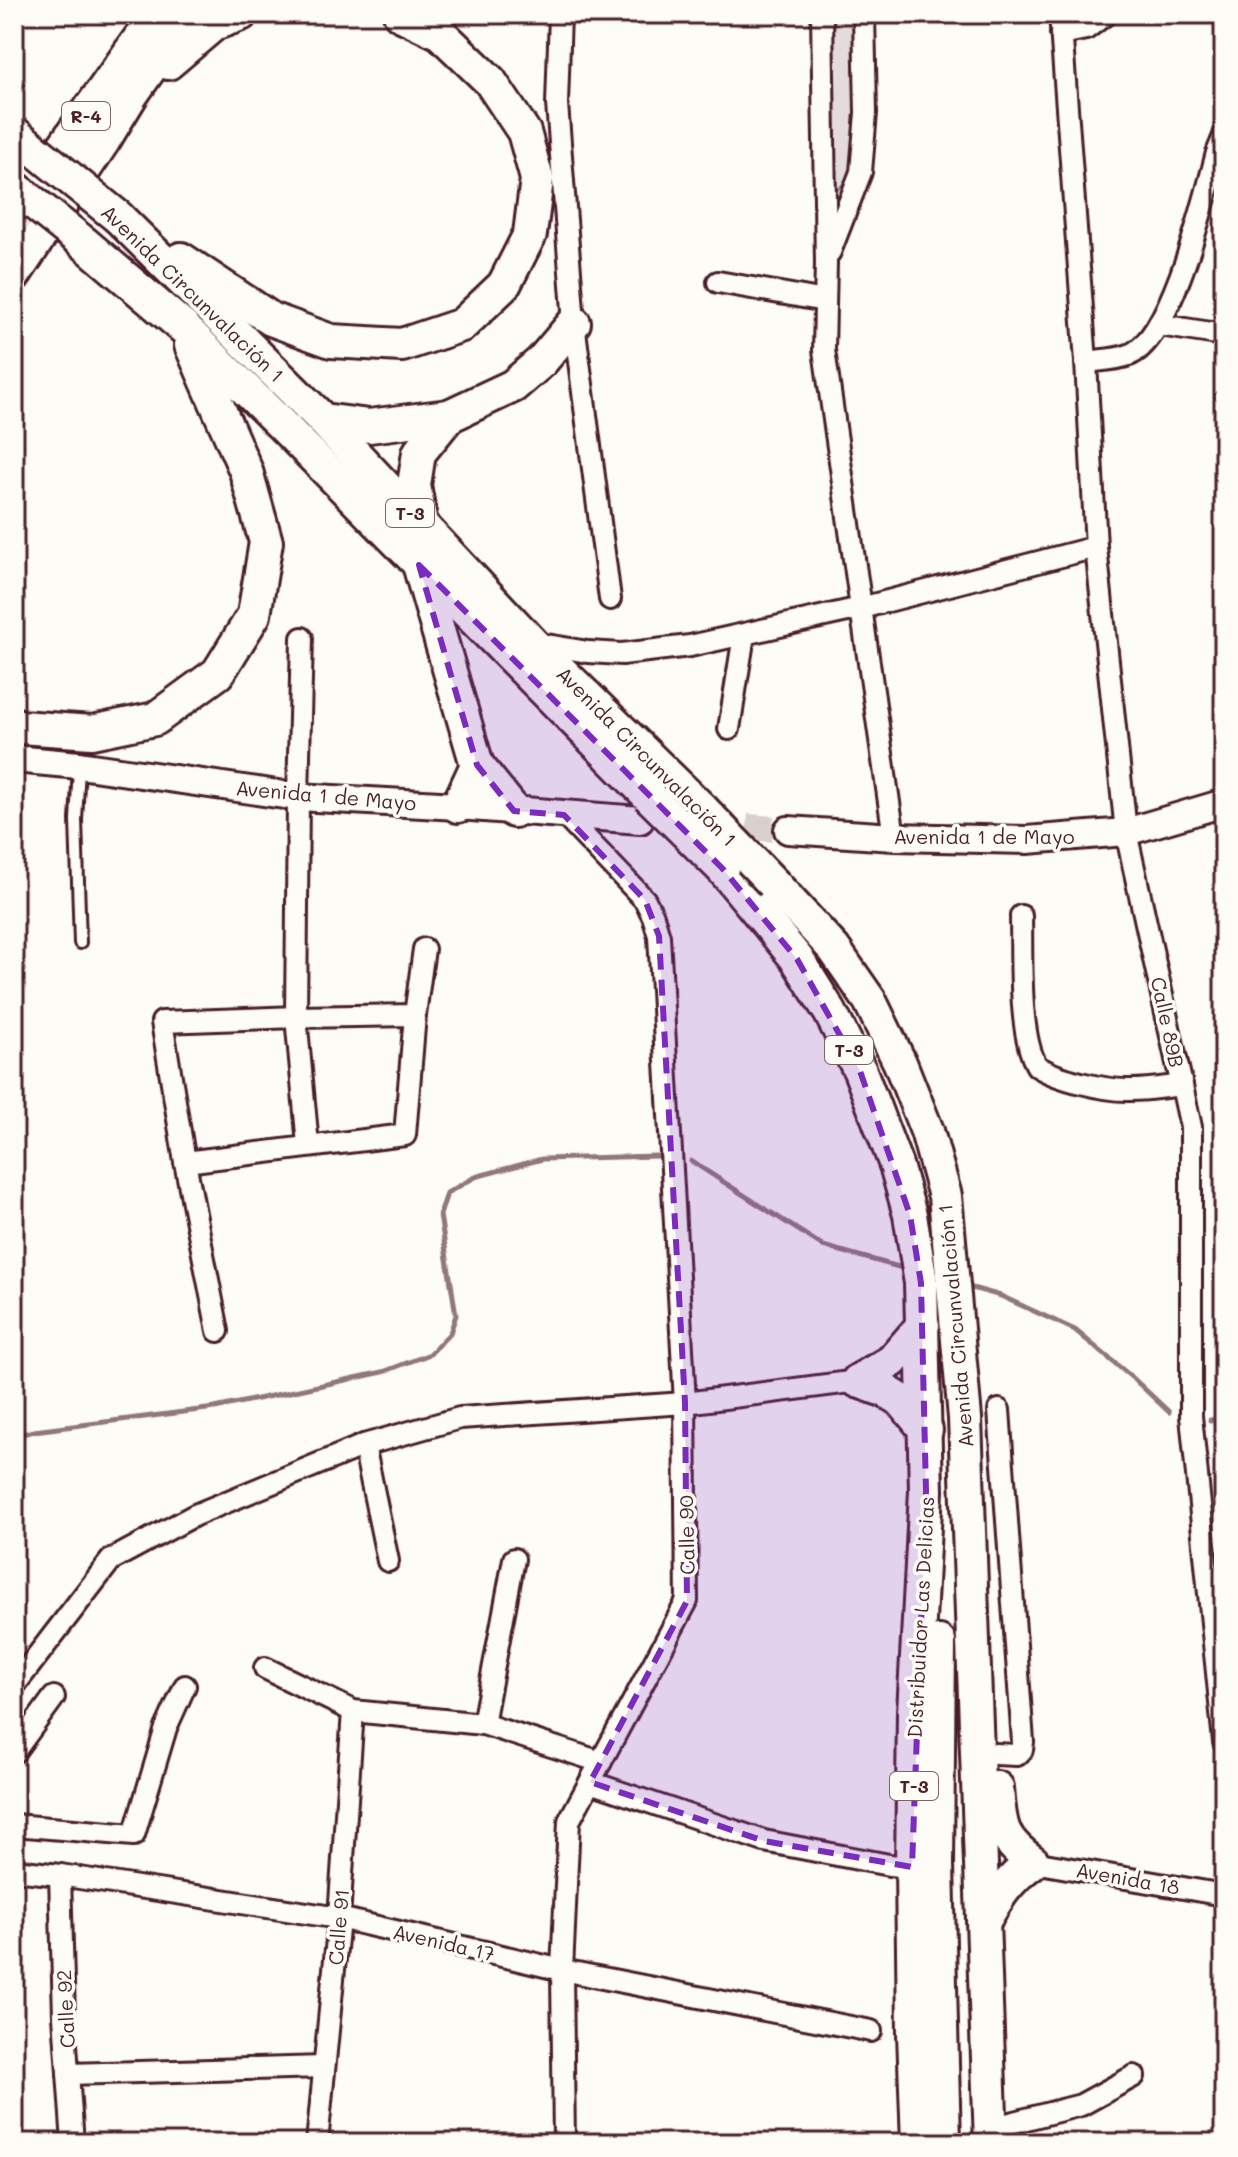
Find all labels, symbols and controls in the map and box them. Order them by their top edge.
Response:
road number: R-4 [62,102,110,130]
street label: Avenida Circunvalación 1 [96,199,290,387]
road number: T-3 [386,499,434,527]
street label: Avenida Circunvalación 1 [551,660,743,852]
street label: Avenida 1 de Mayo [235,774,417,816]
street label: Avenida 1 de Mayo [893,823,1075,849]
street label: Calle 89B [1146,974,1190,1070]
road number: T-3 [825,1036,873,1064]
street label: Avenida Circunvalación 1 [931,1203,979,1449]
street label: Calle 90 [672,1495,700,1575]
street label: Distribuidor Las Delicias [901,1496,939,1738]
road number: T-3 [890,1772,938,1800]
street label: Avenida 18 [1074,1856,1182,1900]
street label: Calle 91 [322,1888,354,1966]
street label: Avenida 17 [391,1918,497,1966]
street label: Calle 92 [50,1969,80,2049]

